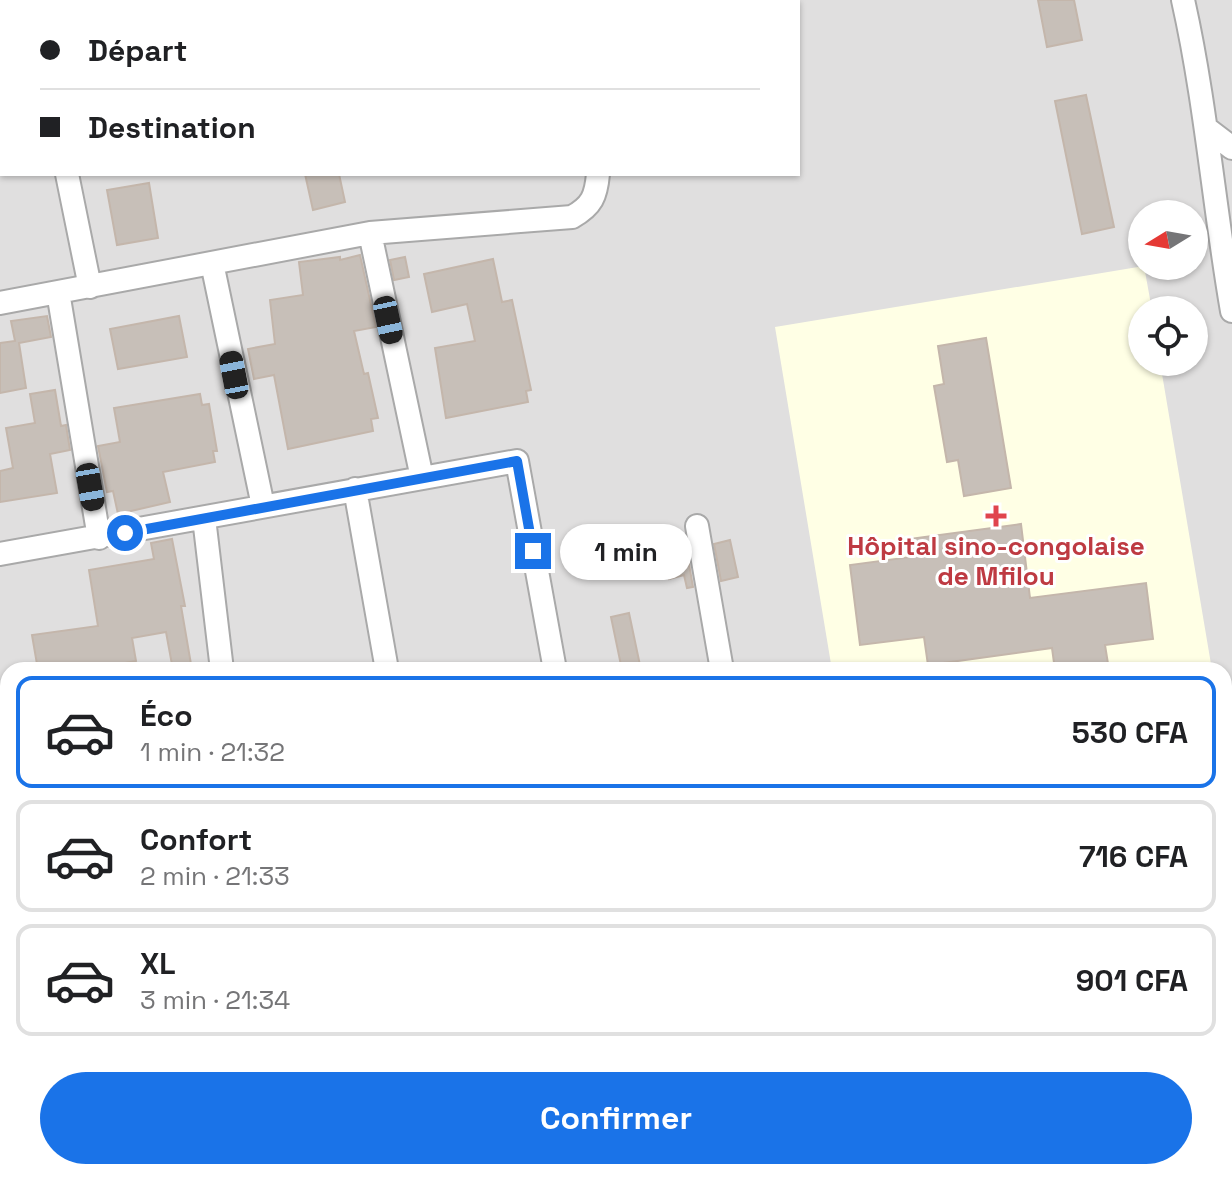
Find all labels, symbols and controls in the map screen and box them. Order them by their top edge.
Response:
text: Départ [88,31,187,70]
text: Destination [88,108,256,147]
north arrow [1128,200,1208,280]
map controls [1128,200,1208,376]
car [371,294,405,346]
button: locate [1128,296,1208,376]
car [218,349,250,401]
car [74,461,106,513]
marker: Hôpital sino-congolaise de Mfilou [985,505,1007,527]
route start [107,515,143,551]
callout: 1 min [561,523,693,579]
place label: Hôpital sino-congolaise de Mfilou [847,529,1145,593]
route end [515,533,551,569]
text: 1 min [594,535,658,569]
icon: car [44,696,116,768]
text: Éco [140,696,193,735]
text: 530 CFA [1072,713,1188,752]
text: 1 min · 21:32 [140,735,285,769]
icon: car [44,820,116,892]
text: Confort [140,820,252,859]
text: 716 CFA [1079,837,1188,876]
text: 2 min · 21:33 [140,859,290,893]
icon: car [44,944,116,1016]
text: XL [140,944,176,983]
text: 901 CFA [1076,961,1188,1000]
text: 3 min · 21:34 [140,983,290,1017]
button: Confirmer [40,1072,1192,1164]

